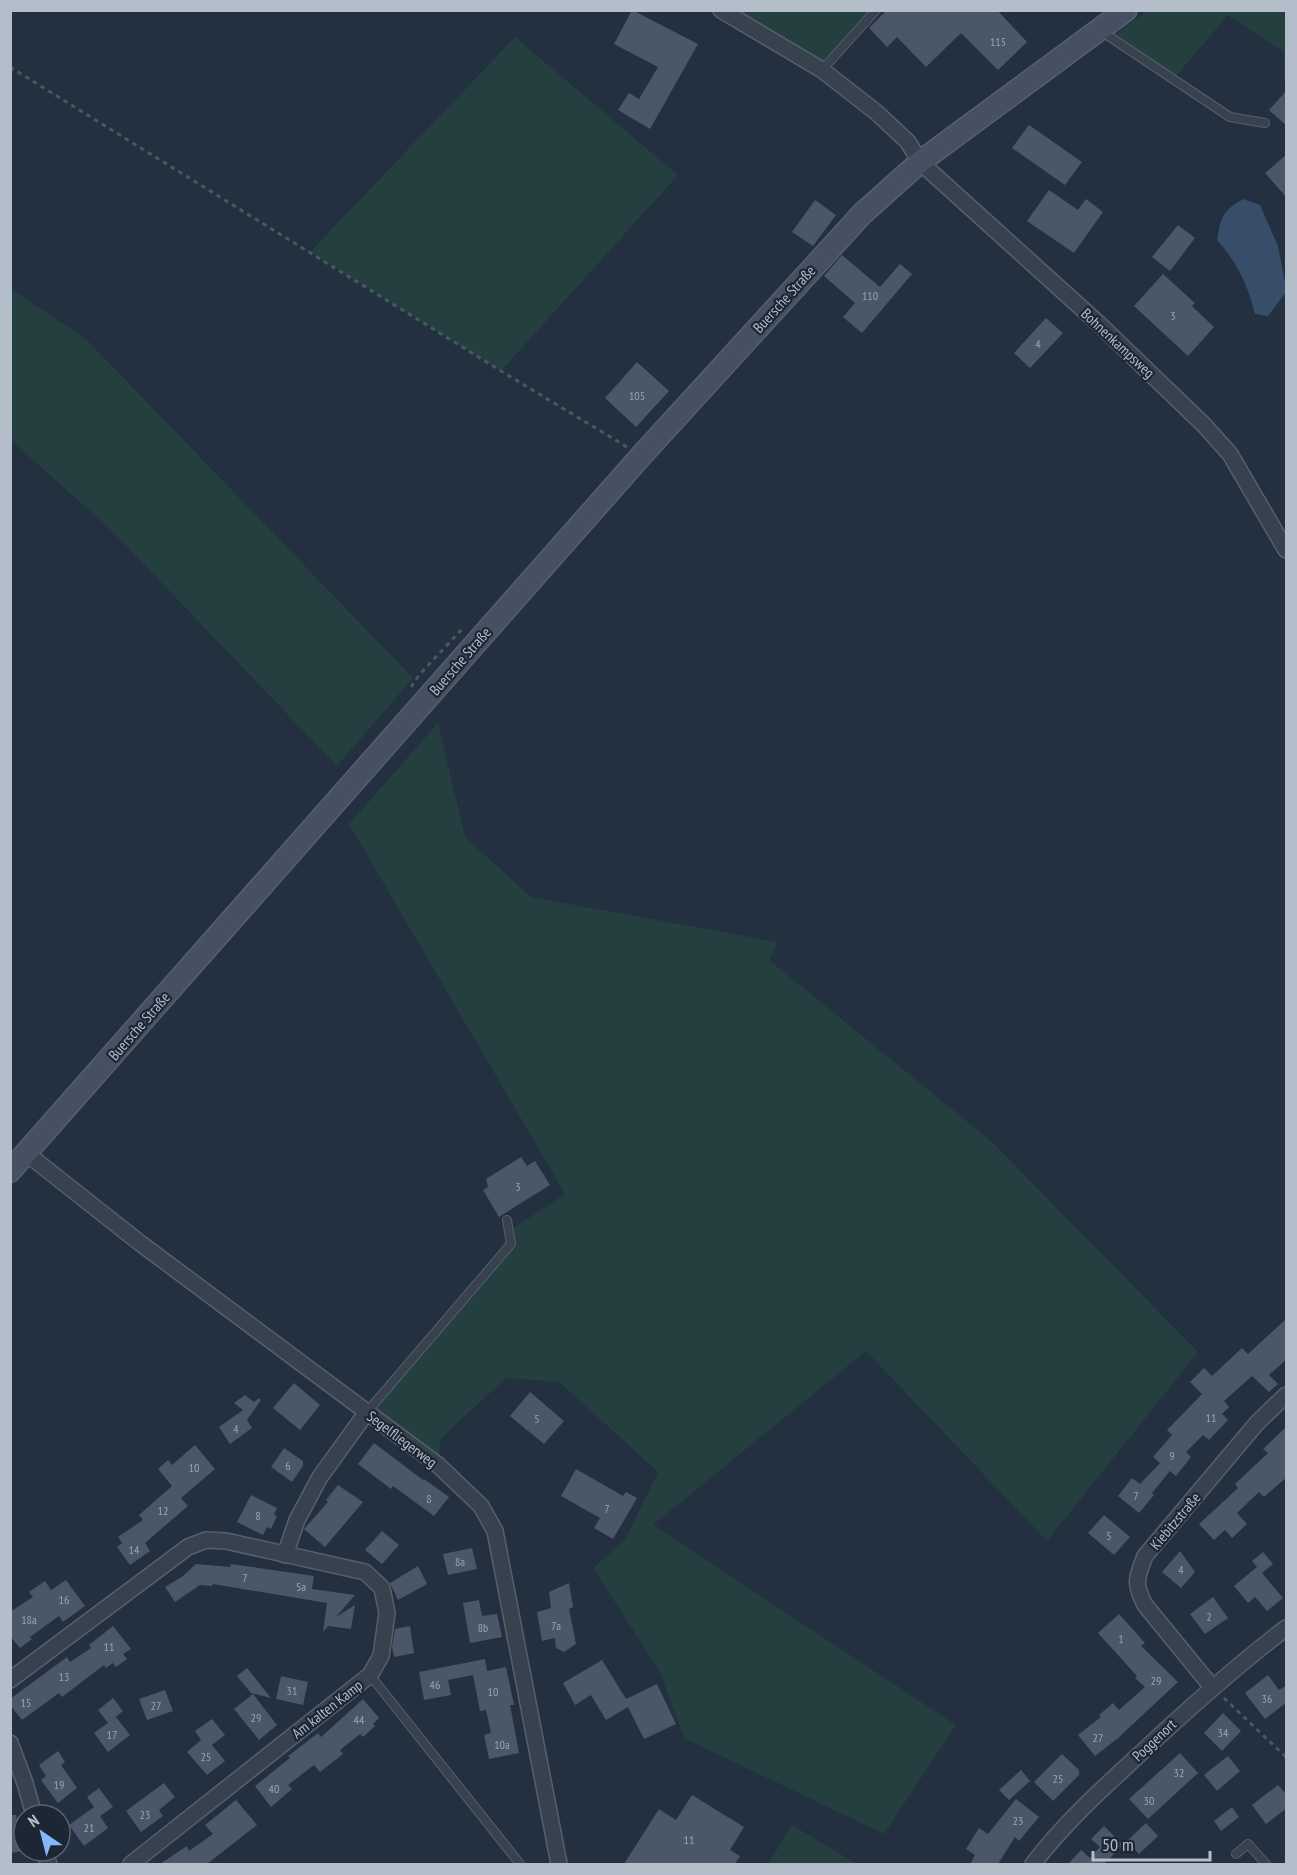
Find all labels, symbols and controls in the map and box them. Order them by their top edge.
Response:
house number: 115 [990,34,1006,49]
street label: Buersche Straße [749,261,819,337]
house number: 110 [862,288,878,303]
street label: Bohnenkampsweg [1077,304,1159,382]
house number: 3 [1170,308,1176,323]
house number: 4 [1035,336,1041,351]
house number: 105 [629,388,645,403]
street label: Buersche Straße [425,623,495,699]
street label: Buersche Straße [104,988,174,1064]
house number: 3 [515,1179,521,1194]
street label: Segelfliegerweg [363,1406,441,1472]
house number: 11 [1206,1410,1216,1425]
house number: 5 [534,1411,540,1426]
house number: 4 [233,1421,239,1436]
house number: 9 [1169,1448,1175,1463]
house number: 6 [285,1458,291,1473]
house number: 10 [189,1460,199,1475]
house number: 7 [1133,1488,1139,1503]
street label: Kiebitzstraße [1146,1488,1204,1554]
house number: 8 [426,1491,432,1506]
house number: 7 [604,1501,610,1516]
house number: 12 [158,1503,168,1518]
house number: 8 [255,1508,261,1523]
house number: 5 [1106,1528,1112,1543]
house number: 14 [129,1542,140,1557]
house number: 8a [455,1554,465,1569]
house number: 4 [1178,1562,1184,1577]
house number: 7 [242,1570,248,1585]
house number: 5a [296,1579,306,1594]
house number: 16 [59,1592,69,1607]
house number: 2 [1206,1609,1212,1624]
house number: 18a [21,1612,37,1627]
house number: 7a [551,1618,561,1633]
house number: 8b [478,1620,488,1635]
house number: 1 [1118,1631,1124,1646]
house number: 11 [104,1639,114,1654]
house number: 13 [59,1669,69,1684]
house number: 29 [1151,1673,1161,1688]
street label: Am kalten Kamp [288,1675,366,1743]
house number: 46 [430,1677,440,1692]
house number: 31 [287,1683,297,1698]
house number: 10 [488,1684,498,1699]
house number: 36 [1262,1691,1272,1706]
house number: 15 [21,1695,31,1710]
house number: 27 [151,1698,161,1713]
house number: 29 [251,1710,261,1725]
house number: 44 [354,1712,365,1727]
street label: Poggenort [1128,1715,1180,1765]
house number: 34 [1218,1725,1229,1740]
house number: 17 [107,1727,117,1742]
house number: 27 [1093,1730,1103,1745]
house number: 10a [494,1737,510,1752]
house number: 25 [201,1749,211,1764]
house number: 32 [1174,1765,1184,1780]
house number: 25 [1053,1771,1063,1786]
house number: 19 [54,1777,64,1792]
house number: 40 [269,1781,279,1796]
house number: 30 [1144,1793,1154,1808]
north arrow [12,1803,72,1863]
house number: 23 [140,1807,150,1822]
text: N [24,1810,43,1831]
house number: 23 [1013,1813,1023,1828]
house number: 21 [84,1820,94,1835]
scale bar [1093,1824,1210,1862]
house number: 11 [684,1832,694,1847]
text: 50 m [1102,1833,1134,1856]

